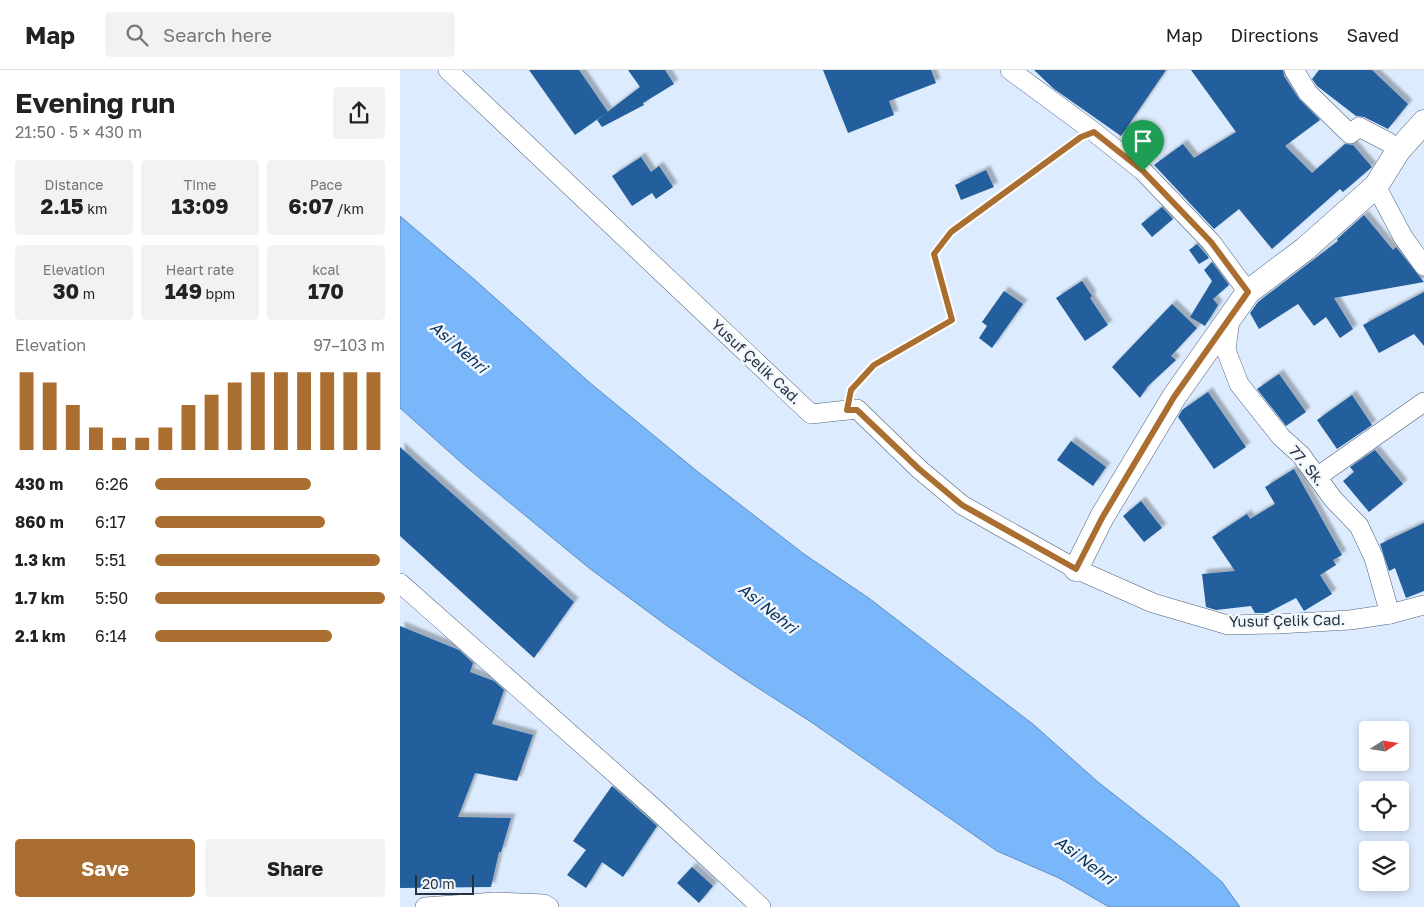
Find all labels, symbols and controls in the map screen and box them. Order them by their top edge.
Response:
search box [105,12,455,57]
text: Map [25,20,75,49]
icon: search [123,21,151,49]
text: Search here [163,23,272,46]
text: Map [1166,24,1202,46]
text: Directions [1230,24,1318,46]
text: Saved [1346,24,1399,46]
text: Evening run [15,86,175,119]
button: share [333,87,385,139]
pin [1122,120,1164,171]
text: 21:50 · 5 × 430 m [15,122,142,142]
icon: arrive [1129,127,1157,155]
text: Distance [45,176,103,193]
text: Time [184,176,216,193]
text: Pace [310,176,342,193]
text: 2.15 [41,193,84,219]
text: 13:09 [171,193,229,219]
text: 6:07 [288,193,333,219]
text: km [84,200,107,217]
text: /km [333,200,364,217]
text: Elevation [43,261,105,278]
text: Heart rate [166,261,234,278]
text: kcal [312,261,340,278]
text: 30 [53,278,79,304]
text: 149 [165,278,202,304]
text: 170 [308,278,344,304]
text: m [79,285,95,302]
text: bpm [202,285,235,302]
street label: Yusuf Çelik Cad. [708,315,805,408]
water label: Asi Nehri [426,317,493,378]
text: Elevation [15,335,86,355]
text: 97–103 m [313,335,385,355]
street label: 77. Sk. [1286,442,1330,489]
text: 430 m [15,474,63,494]
text: 6:26 [95,474,128,494]
text: 860 m [15,512,64,532]
text: 6:17 [95,512,126,532]
text: 1.3 km [15,550,65,570]
text: 5:51 [95,550,126,570]
water label: Asi Nehri [735,578,803,639]
text: 1.7 km [15,588,64,608]
text: 5:50 [95,588,128,608]
street label: Yusuf Çelik Cad. [1229,610,1345,630]
text: 2.1 km [15,626,65,646]
text: 6:14 [95,626,127,646]
north arrow [1359,721,1409,771]
map controls [1359,721,1409,891]
button: locate [1359,781,1409,831]
water label: Asi Nehri [1051,831,1120,890]
button: Save [15,839,195,897]
button: Share [205,839,385,897]
button: layers [1359,841,1409,891]
scale bar [415,872,474,895]
text: 20 m [422,875,455,892]

